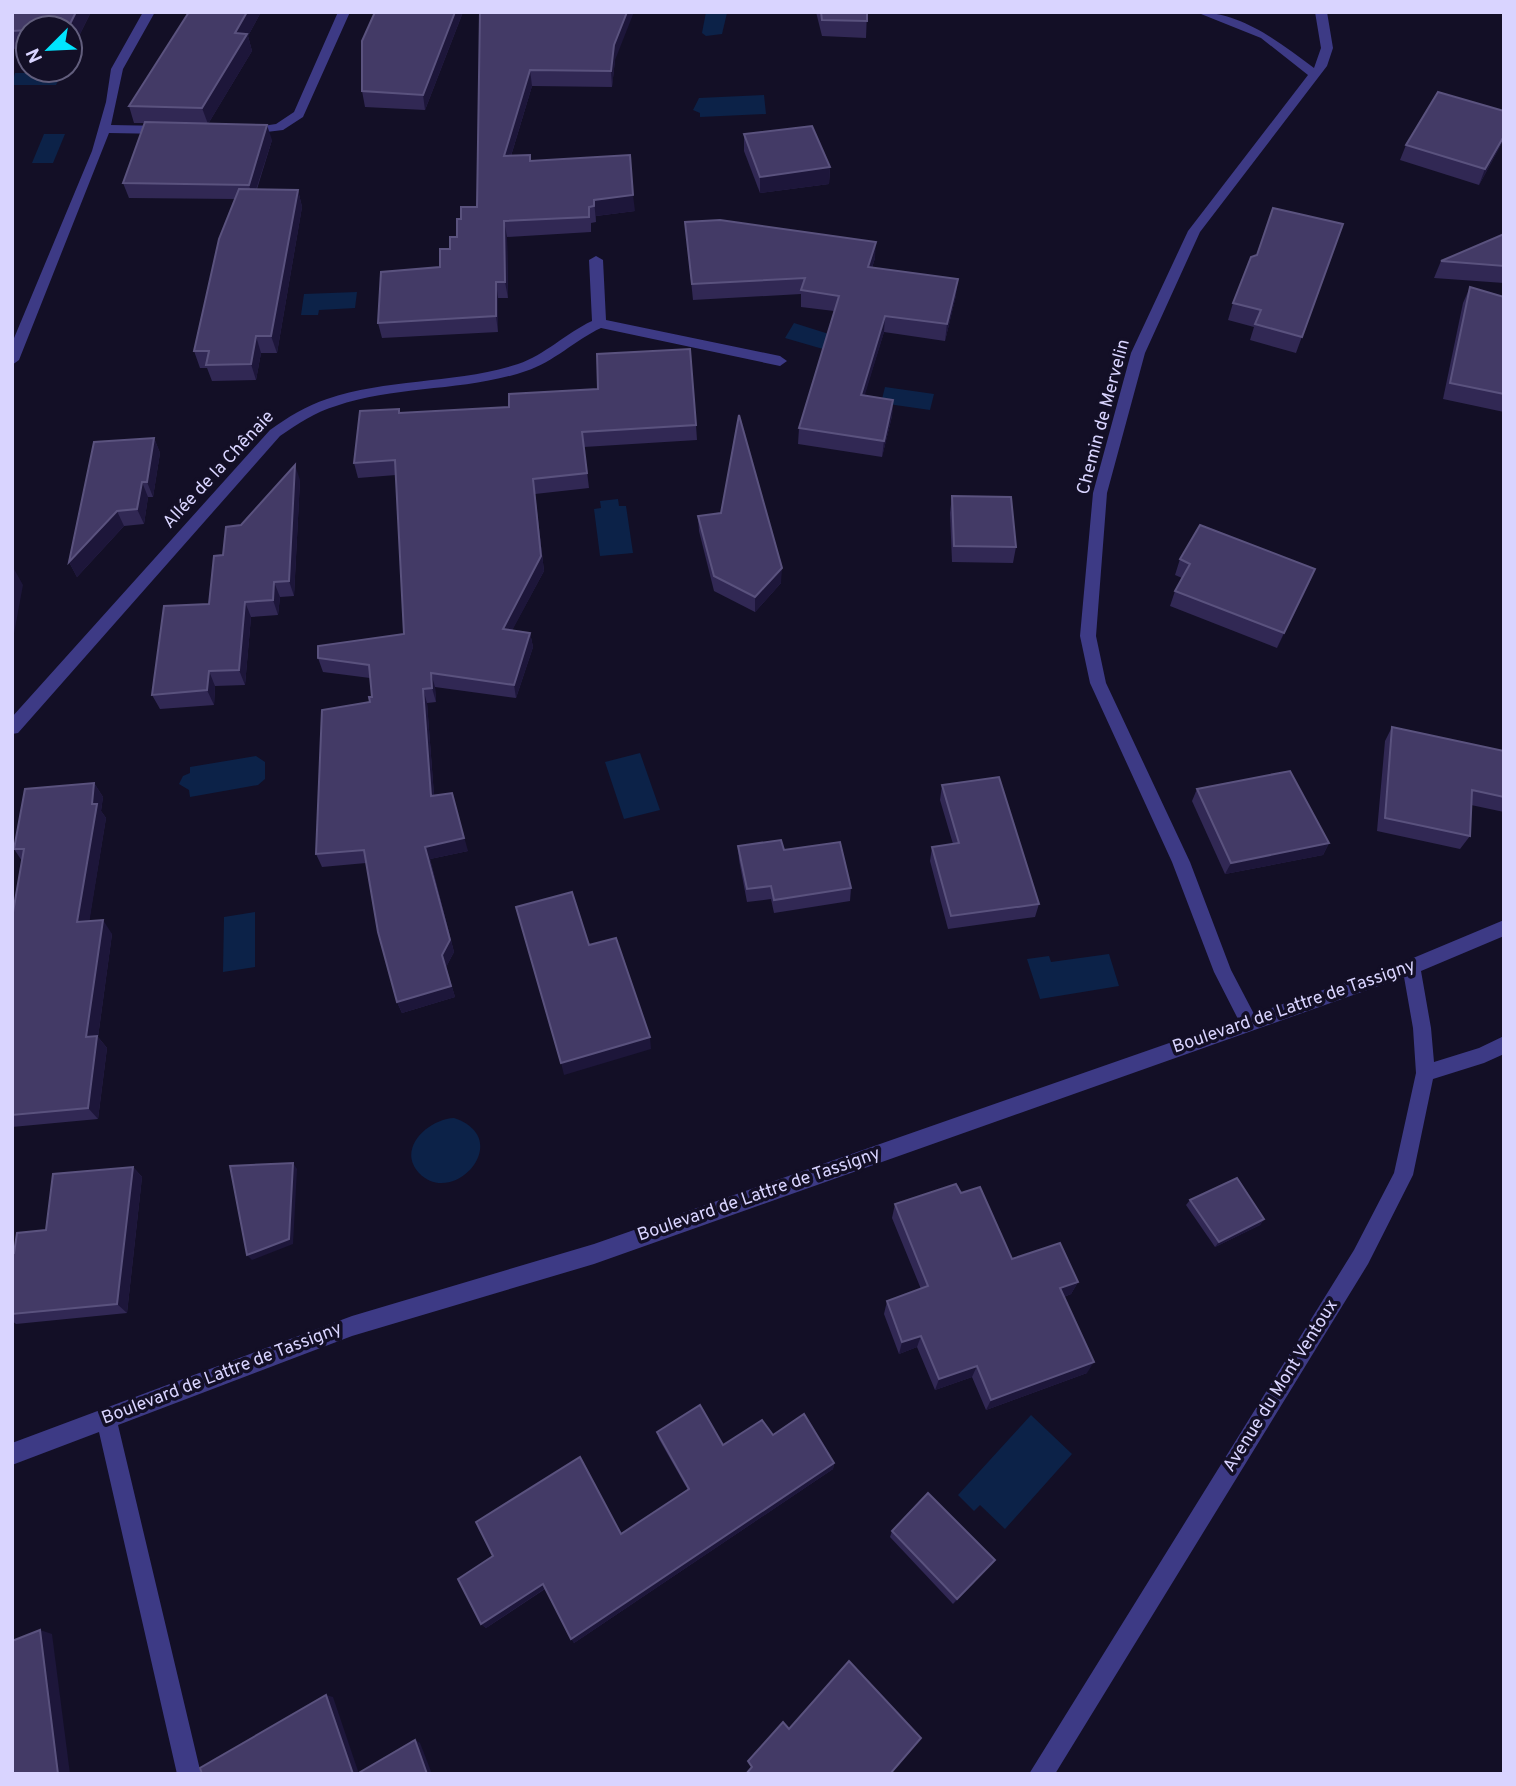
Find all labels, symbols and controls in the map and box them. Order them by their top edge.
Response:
north arrow [14,14,84,84]
text: N [22,44,49,66]
street label: Chemin de Mervelin [1072,337,1136,497]
street label: Allée de la Chênaie [158,406,280,534]
street label: Boulevard de Lattre de Tassigny [1169,955,1419,1059]
street label: Boulevard de Lattre de Tassigny [634,1143,884,1247]
street label: Avenue du Mont Ventoux [1218,1295,1344,1477]
street label: Boulevard de Lattre de Tassigny [99,1317,345,1431]

